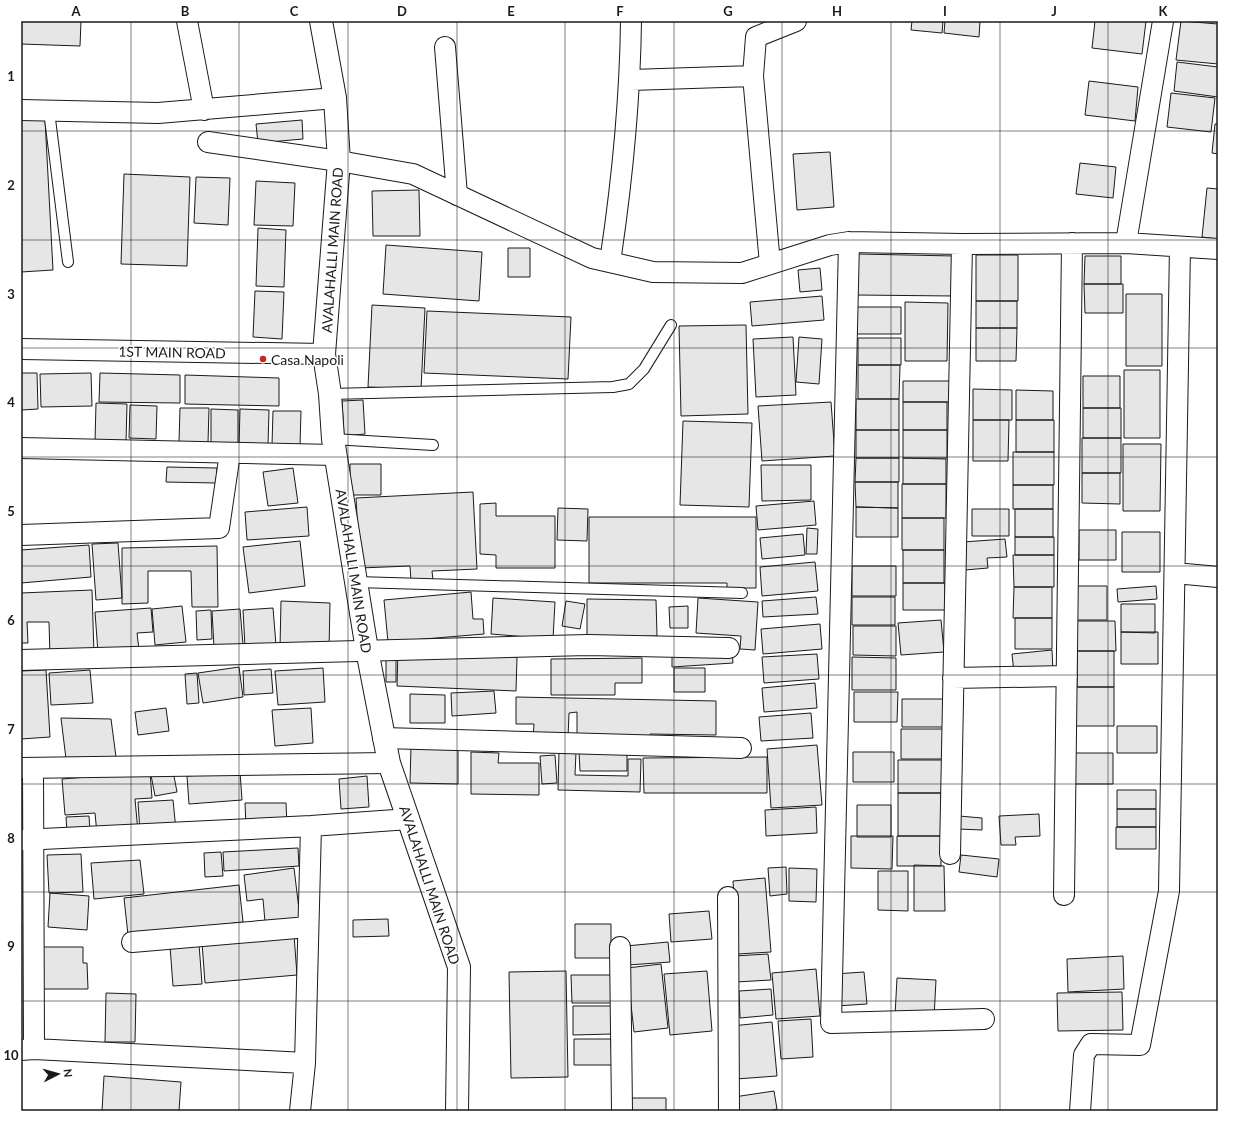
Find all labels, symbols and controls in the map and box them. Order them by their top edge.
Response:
text: A [70,3,81,19]
text: B [181,3,190,19]
text: C [290,3,299,19]
text: D [397,3,407,19]
text: E [507,3,515,19]
text: F [616,3,624,19]
text: G [723,3,733,19]
text: H [832,3,842,19]
text: I [943,3,947,19]
text: J [1051,3,1057,19]
text: K [1159,3,1169,19]
text: 1 [7,68,15,84]
street label: AVALAHALLI MAIN ROAD [318,167,346,333]
text: 2 [7,177,15,193]
text: 3 [7,286,15,302]
street label: 1ST MAIN ROAD [118,343,226,361]
place label: Casa Napoli [271,351,344,368]
marker: Casa Napoli [258,354,268,364]
text: 4 [7,394,15,410]
street label: AVALAHALLI MAIN ROAD [333,488,375,654]
text: 5 [7,503,15,519]
text: 6 [7,612,15,628]
text: 7 [7,721,15,737]
street label: AVALAHALLI MAIN ROAD [396,803,464,967]
text: 8 [7,830,15,846]
text: 9 [7,938,15,954]
text: 10 [3,1047,19,1063]
north arrow [38,1054,78,1094]
text: N [62,1068,75,1078]

